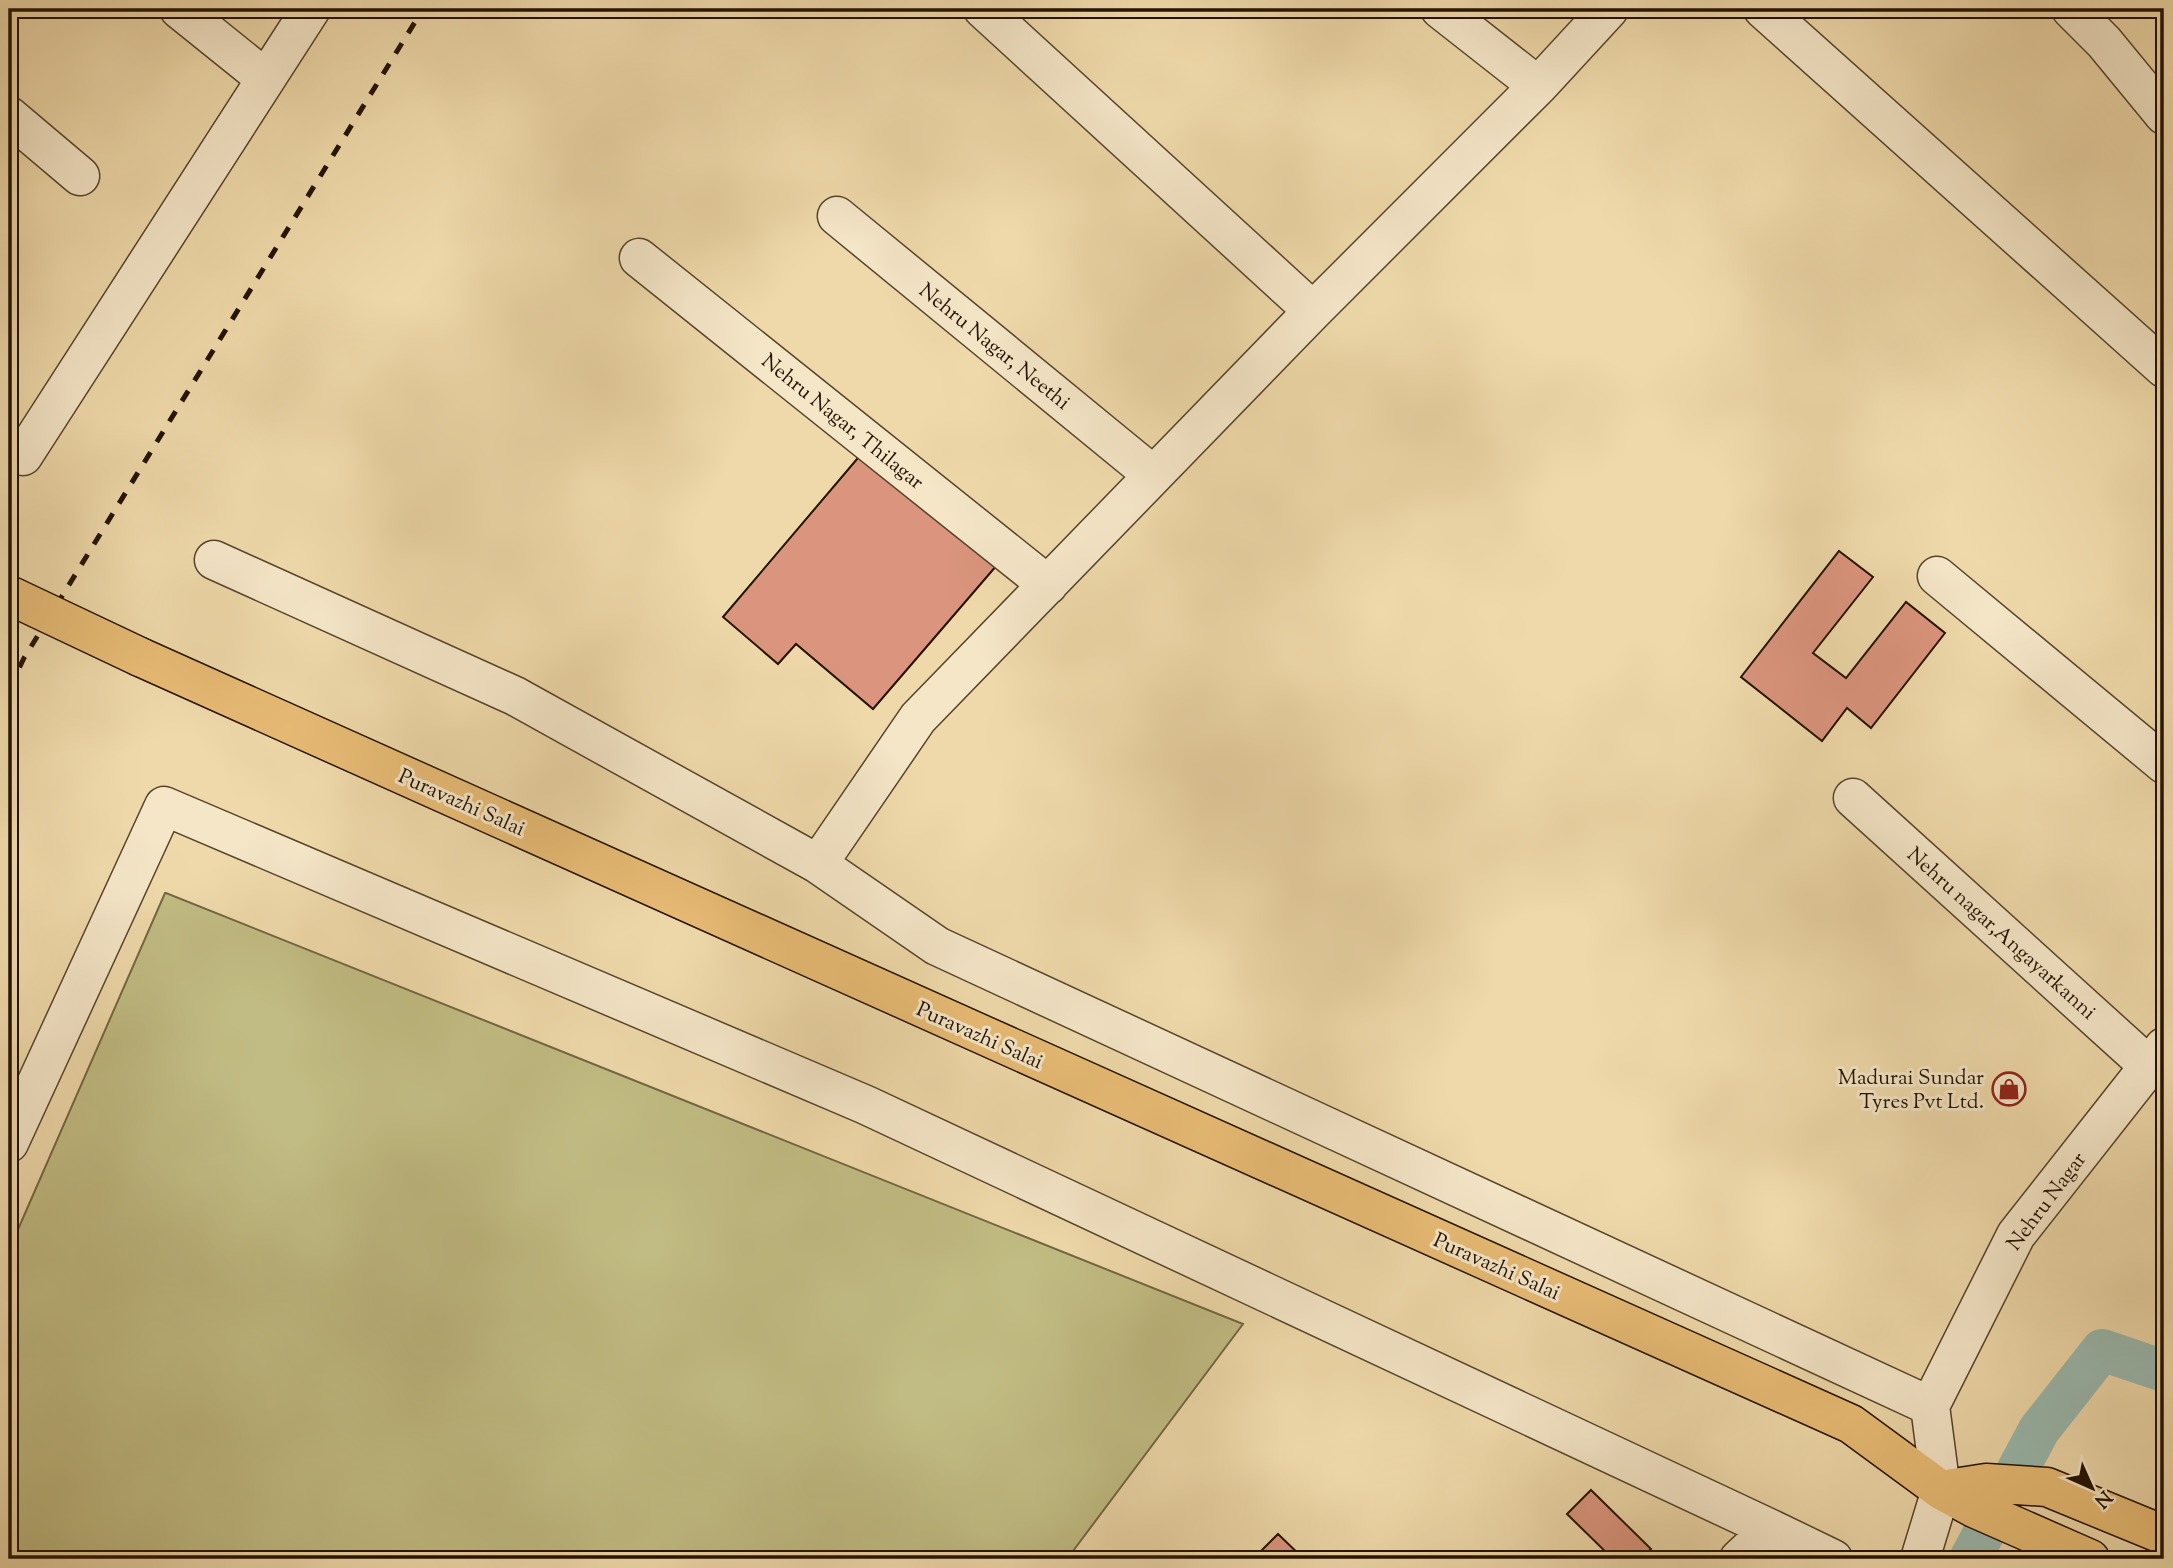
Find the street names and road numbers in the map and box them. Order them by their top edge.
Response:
street label: Nehru Nagar, Neethi [912,277,1076,418]
street label: Nehru Nagar, Thilagar [754,347,930,498]
street label: Puravazhi Salai [393,762,529,845]
street label: Nehru nagar,Angayarkanni [1899,841,2102,1028]
street label: Puravazhi Salai [911,995,1047,1078]
street label: Nehru Nagar [2001,1147,2095,1258]
street label: Puravazhi Salai [1428,1226,1564,1309]

